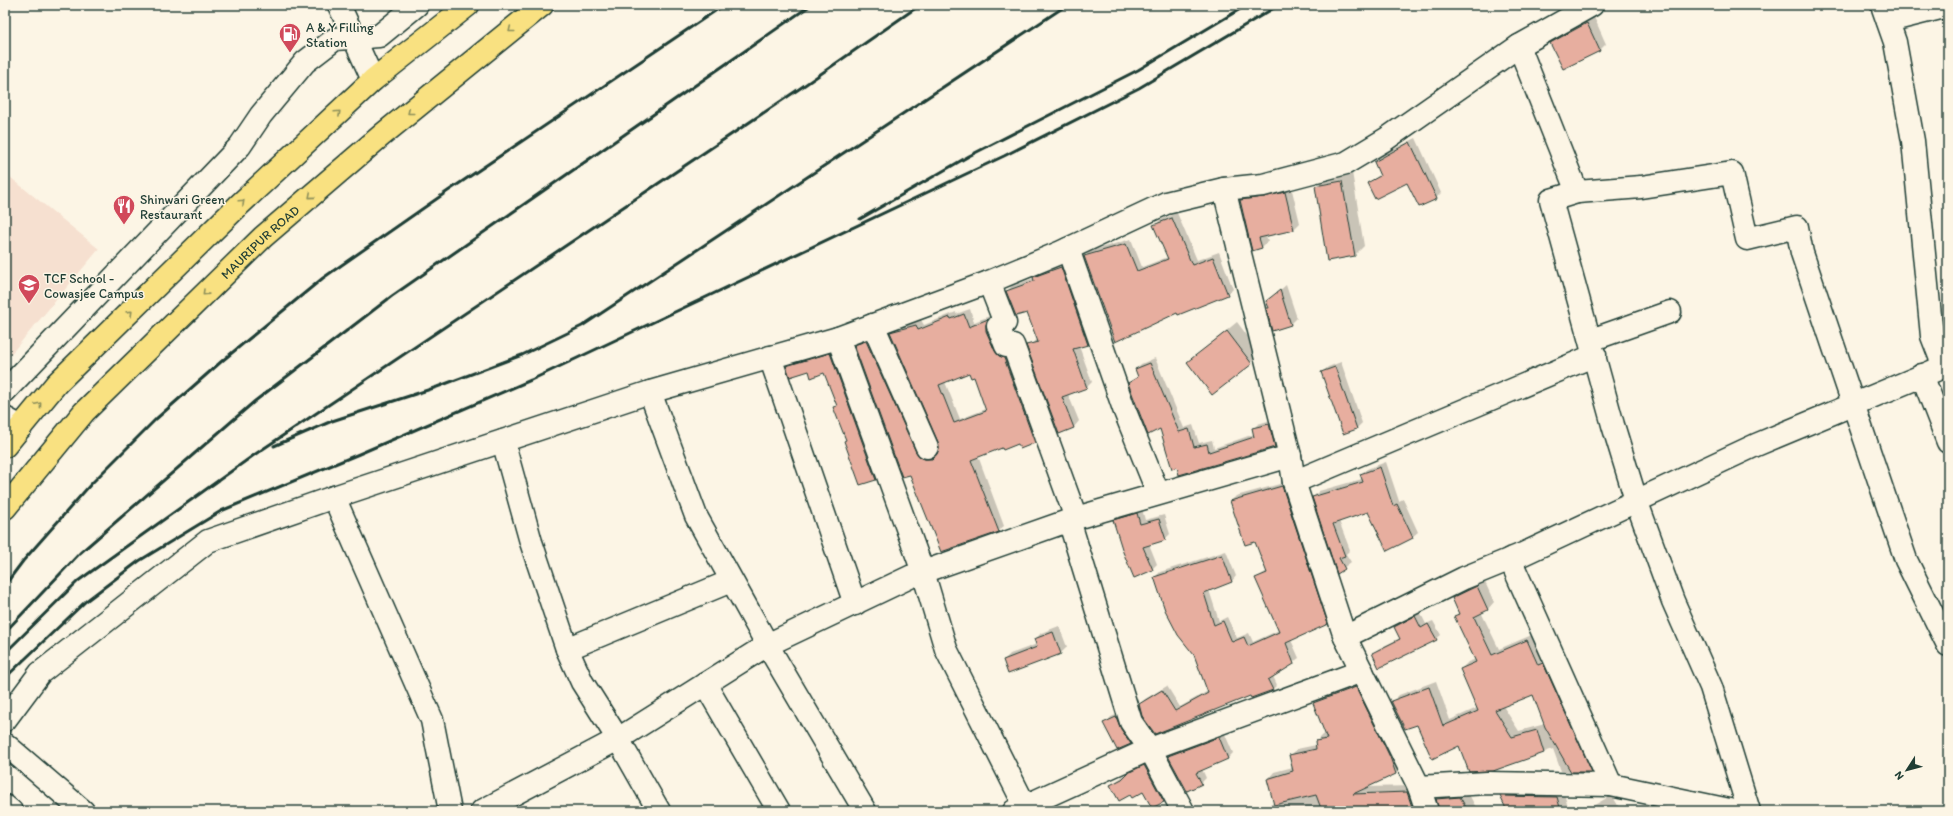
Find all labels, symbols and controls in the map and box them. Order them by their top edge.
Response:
place label: A & Y Filling Station [306,20,374,50]
fuel station icon: A & Y Filling Station [277,21,303,54]
one-way arrow [509,25,516,32]
one-way arrow [408,107,415,114]
one-way arrow [333,111,340,118]
one-way arrow [308,191,316,198]
place label: Shinwari Green Restaurant [140,192,225,222]
restaurant icon: Shinwari Green Restaurant [111,193,137,226]
one-way arrow [238,200,245,207]
street label: MAURIPUR ROAD [217,202,302,282]
place label: TCF School - Cowasjee Campus [44,271,144,301]
school or university icon: TCF School - Cowasjee Campus [16,272,42,305]
one-way arrow [202,288,210,296]
one-way arrow [125,310,133,318]
one-way arrow [34,403,41,410]
north arrow [1887,750,1927,790]
text: N [1892,769,1907,782]

